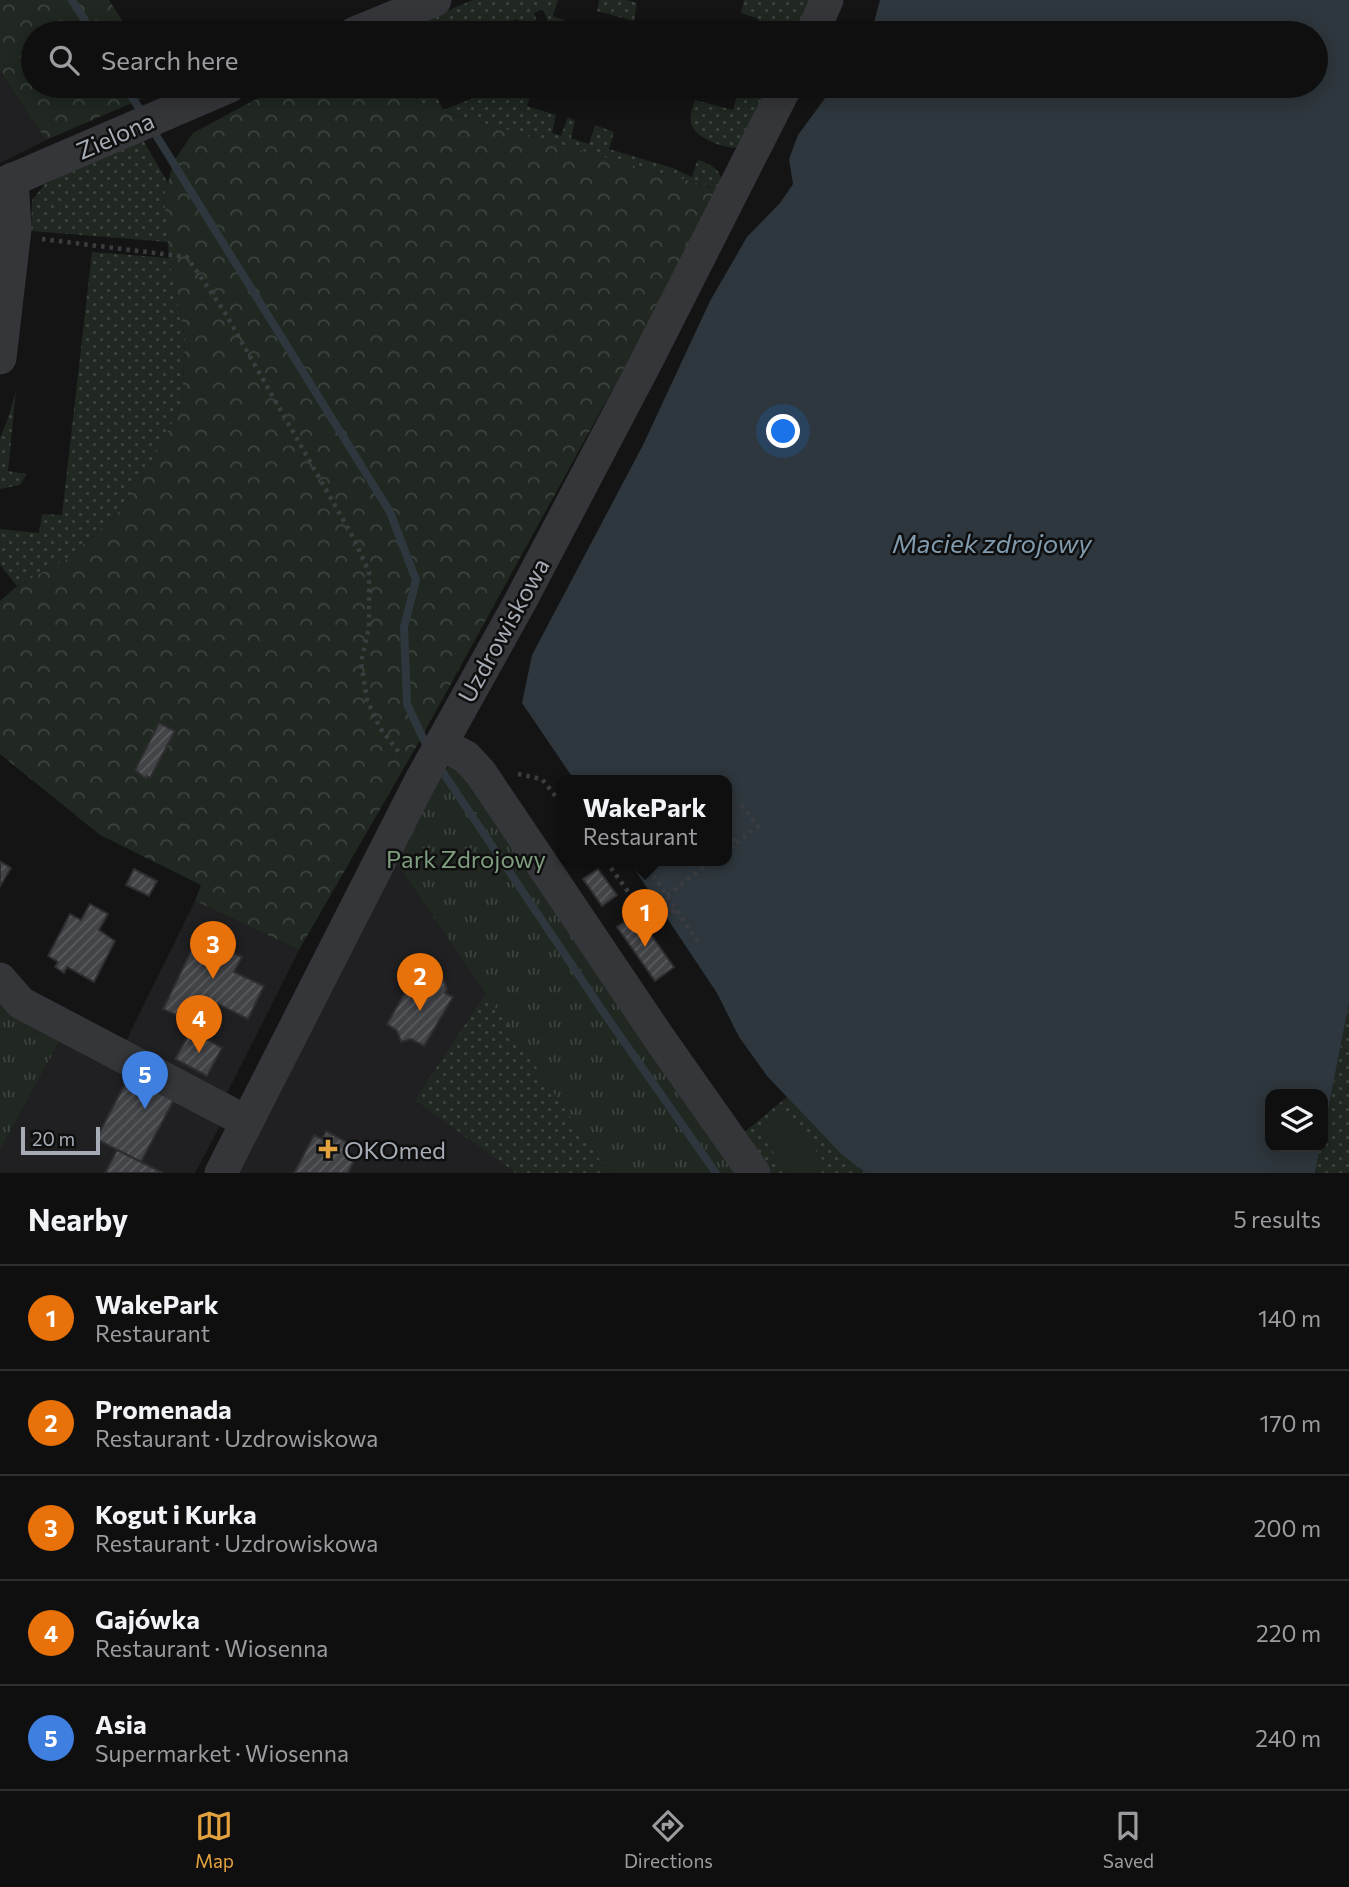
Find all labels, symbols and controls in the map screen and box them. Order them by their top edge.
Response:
search box [21,21,1328,98]
icon: search [45,41,83,79]
text: Search here [101,44,239,75]
street label: Zielona [72,105,158,165]
your location [766,414,800,448]
water label: Maciek zdrojowy [892,527,1093,558]
street label: Uzdrowiskowa [451,553,555,707]
popup [557,775,732,866]
text: WakePark [583,791,706,822]
text: Restaurant [583,822,698,850]
park label: Park Zdrojowy [386,844,546,873]
pin: 1 [622,889,668,947]
pin: 3 [190,921,236,979]
pin: 2 [397,953,443,1011]
pin: 4 [176,995,222,1053]
pin: 5 [122,1051,168,1109]
map controls [1265,1089,1328,1152]
button: layers [1265,1089,1328,1152]
scale bar [21,1124,100,1156]
text: 20 m [32,1127,75,1150]
place label: OKOmed [344,1135,446,1164]
marker: OKOmed [318,1139,338,1159]
text: Nearby [28,1200,128,1237]
text: 5 results [1233,1205,1321,1233]
text: WakePark [95,1288,219,1319]
text: 1 [46,1304,56,1332]
text: 140 m [1258,1304,1321,1332]
text: Restaurant [95,1319,210,1347]
text: Promenada [95,1393,232,1424]
text: 2 [44,1409,58,1437]
text: 170 m [1260,1409,1321,1437]
text: Restaurant · Uzdrowiskowa [95,1424,378,1452]
text: Kogut i Kurka [95,1498,257,1529]
text: 3 [44,1514,58,1542]
text: 200 m [1254,1514,1321,1542]
text: Restaurant · Uzdrowiskowa [95,1529,378,1557]
text: Gajówka [95,1603,200,1634]
text: 4 [44,1619,58,1647]
text: 220 m [1256,1619,1321,1647]
text: Restaurant · Wiosenna [95,1634,328,1662]
text: Asia [95,1708,147,1739]
text: 5 [44,1724,58,1752]
text: 240 m [1255,1724,1321,1752]
text: Supermarket · Wiosenna [95,1739,349,1767]
tab: Map [195,1807,234,1872]
tab: Directions [624,1807,713,1872]
tab: Saved [1103,1807,1154,1872]

